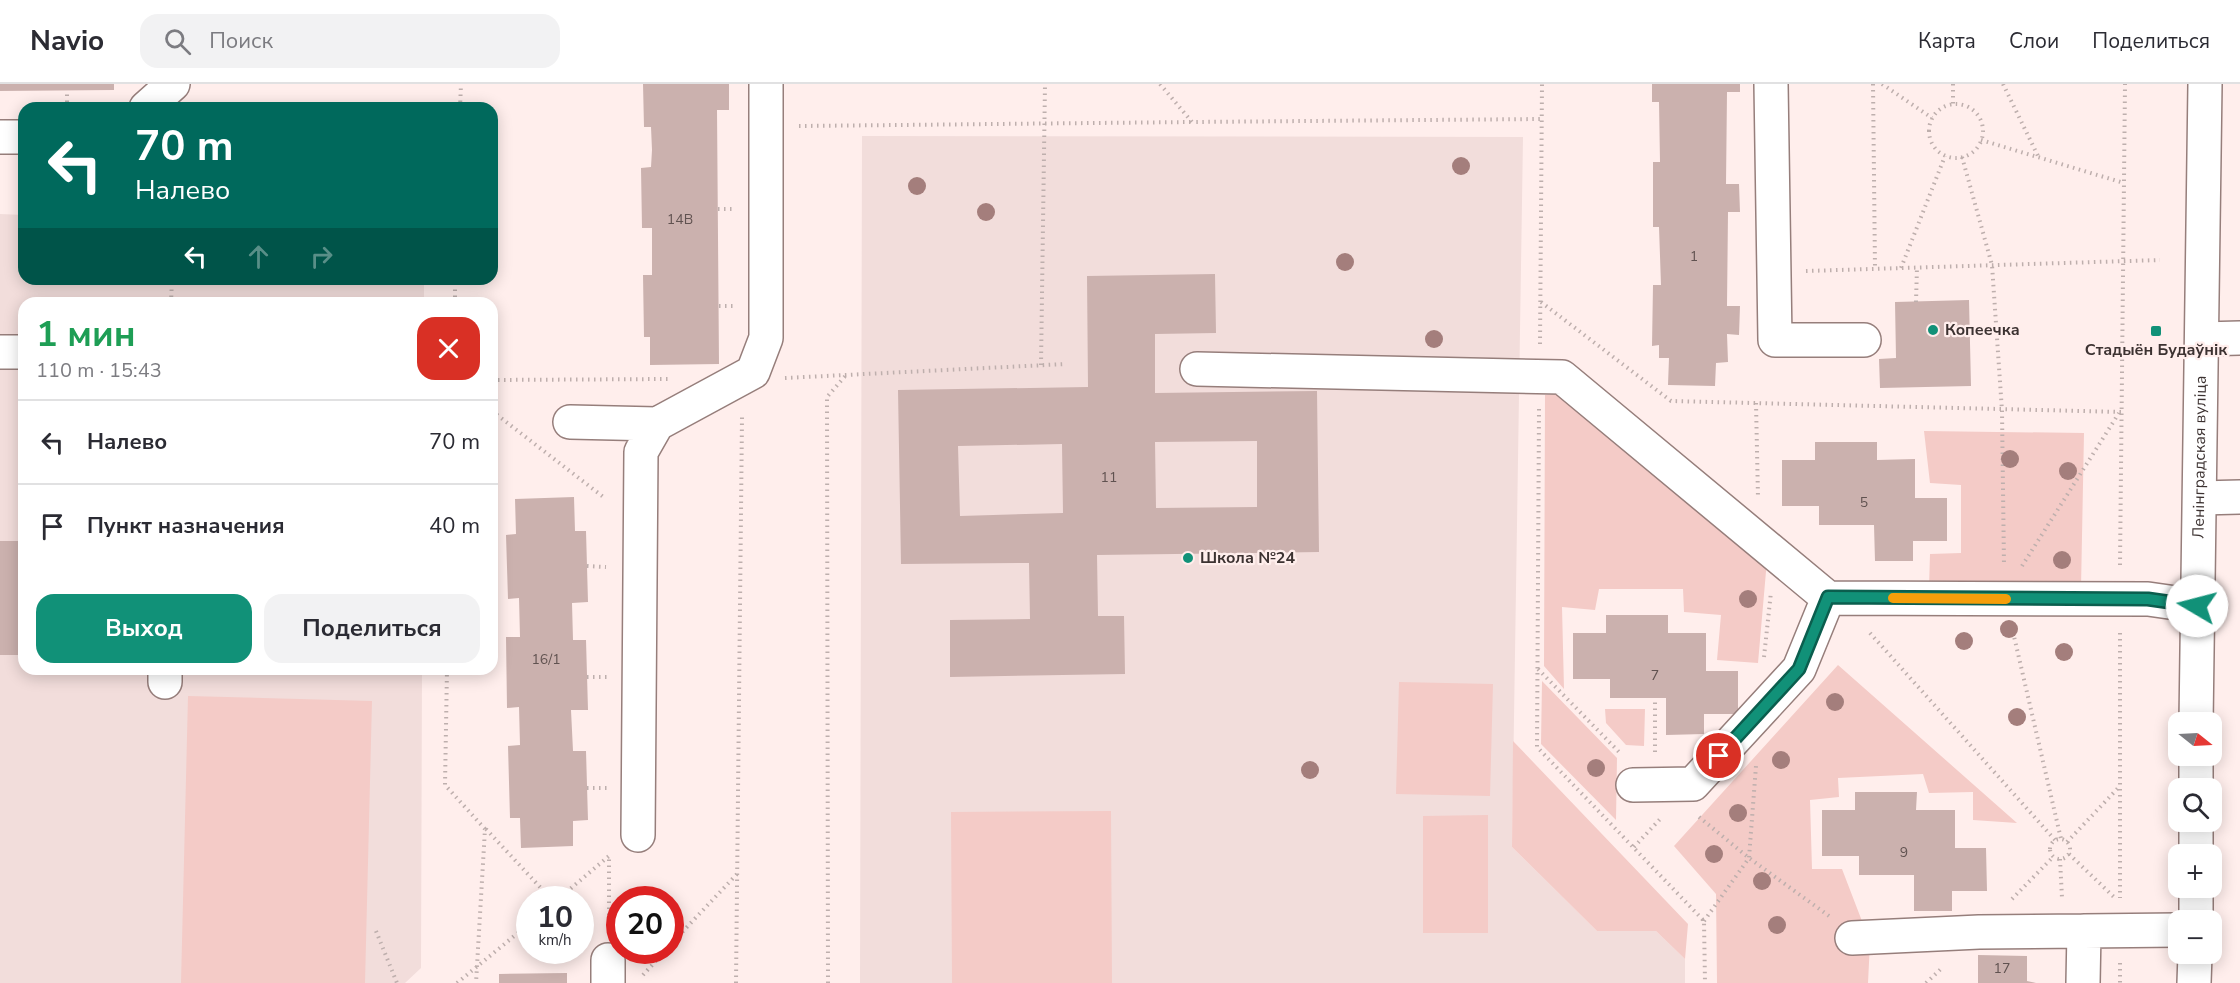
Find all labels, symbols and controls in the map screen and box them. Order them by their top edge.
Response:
search box [140,14,560,68]
text: Navio [30,22,104,60]
icon: search [161,25,194,58]
text: Поиск [209,26,273,56]
text: Карта [1918,27,1976,55]
text: Слои [2009,27,2059,55]
text: Поделиться [2092,27,2210,55]
text: 70 m [135,118,234,175]
icon: left [36,126,114,204]
text: Налево [135,172,230,209]
house number: 14В [667,210,693,229]
icon: left [179,240,212,273]
icon: ahead [242,240,275,273]
icon: right [305,240,338,273]
house number: 1 [1690,247,1698,266]
text: 1 мин [36,310,136,359]
button: close [417,317,480,380]
place label: Копеечка [1945,319,2020,341]
marker: Копеечка [1926,323,1940,337]
marker: Стадыён Будаўнік [2149,324,2163,338]
place label: Стадыён Будаўнік [2085,339,2228,361]
text: 110 m · 15:43 [36,357,162,384]
street label: Ленінградская вуліца [2188,375,2212,539]
icon: left [36,426,69,459]
text: Налево [87,427,167,457]
text: 70 m [429,427,480,457]
house number: 11 [1101,468,1117,487]
house number: 5 [1860,493,1868,512]
icon: arrive [36,510,69,543]
text: Пункт назначения [87,511,285,541]
text: 40 m [429,511,480,541]
place label: Школа №24 [1200,547,1295,569]
marker: Школа №24 [1181,551,1195,565]
position arrow [2165,574,2229,638]
button: Выход [36,594,252,663]
button: Поделиться [264,594,480,663]
house number: 16/1 [531,650,561,669]
house number: 7 [1651,666,1659,685]
north arrow [2168,712,2222,766]
map controls [2168,712,2222,964]
pin [1693,730,1744,781]
icon: arrive [1702,739,1735,772]
button: search [2168,778,2222,832]
house number: 9 [1900,843,1908,862]
button: + [2168,844,2222,898]
speed limit sign: 20 [606,886,684,964]
text: 10 [537,897,573,938]
button: − [2168,910,2222,964]
text: km/h [538,930,572,950]
house number: 17 [1994,959,2010,978]

